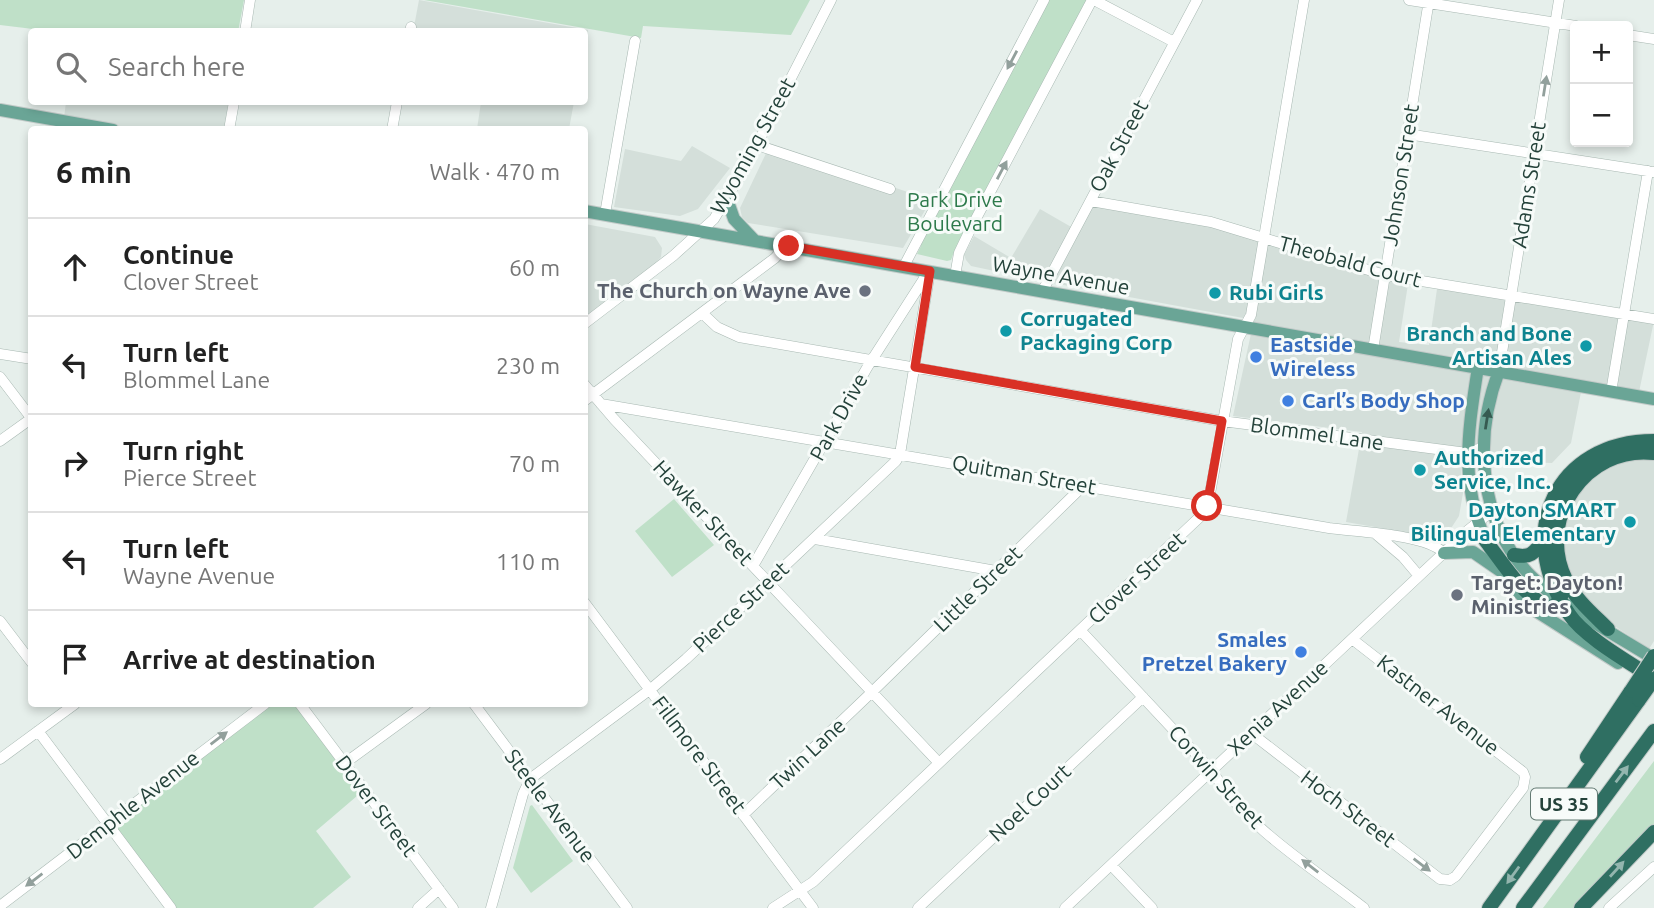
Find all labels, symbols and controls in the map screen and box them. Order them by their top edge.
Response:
map controls [1570,21,1633,147]
button: + [1570,21,1633,84]
search box [28,28,588,105]
icon: search [52,48,90,86]
one-way arrow [1006,50,1017,70]
text: Search here [108,52,245,81]
street label: Wyoming Street [705,73,800,218]
one-way arrow [1540,75,1551,97]
button: − [1570,84,1633,147]
street label: Oak Street [1084,95,1152,196]
street label: Johnson Street [1377,102,1423,248]
street label: Adams Street [1506,120,1550,250]
text: 6 min [56,155,132,189]
text: Walk · 470 m [429,159,560,184]
one-way arrow [996,160,1008,179]
park label: Park Drive Boulevard [907,187,1003,235]
route end [773,230,804,261]
street label: Theobald Court [1276,230,1424,292]
text: Continue [123,240,234,269]
icon: ahead [56,248,94,286]
street label: Wayne Avenue [991,251,1132,299]
text: 60 m [509,255,560,280]
text: Clover Street [123,269,259,294]
place label: The Church on Wayne Ave [597,278,851,302]
place label: Rubi Girls [1229,280,1324,304]
marker: The Church on Wayne Ave [857,283,873,299]
marker: Rubi Girls [1207,285,1223,301]
place label: Corrugated Packaging Corp [1020,306,1173,354]
place label: Branch and Bone Artisan Ales [1406,321,1572,369]
marker: Corrugated Packaging Corp [998,323,1014,339]
place label: Eastside Wireless [1270,332,1355,380]
text: Turn left [123,338,229,367]
marker: Branch and Bone Artisan Ales [1578,338,1594,354]
icon: left [56,346,94,384]
marker: Eastside Wireless [1248,349,1264,365]
text: 230 m [496,353,560,378]
text: Blommel Lane [123,367,270,392]
street label: Park Drive [804,369,872,464]
place label: Carl’s Body Shop [1302,388,1465,412]
marker: Carl’s Body Shop [1280,393,1296,409]
one-way arrow [1482,408,1493,430]
street label: Blommel Lane [1249,412,1385,454]
text: Turn right [123,436,244,465]
icon: right [56,444,94,482]
place label: Authorized Service, Inc. [1434,445,1551,493]
street label: Quitman Street [950,450,1098,499]
text: 70 m [509,451,560,476]
street label: Hawker Street [649,455,759,570]
marker: Authorized Service, Inc. [1412,462,1428,478]
text: Pierce Street [123,465,257,490]
route start [1191,490,1222,521]
place label: Dayton SMART Bilingual Elementary [1410,497,1616,545]
marker: Dayton SMART Bilingual Elementary [1622,514,1638,530]
street label: Clover Street [1083,526,1190,628]
text: Turn left [123,534,229,563]
street label: Little Street [928,540,1026,636]
icon: left [56,542,94,580]
text: 110 m [496,549,560,574]
street label: Pierce Street [688,556,793,657]
text: Wayne Avenue [123,563,275,588]
place label: Target: Dayton! Ministries [1471,570,1623,618]
marker: Target: Dayton! Ministries [1449,587,1465,603]
place label: Smales Pretzel Bakery [1142,627,1287,675]
icon: arrive [56,640,94,678]
marker: Smales Pretzel Bakery [1293,644,1309,660]
text: Arrive at destination [123,645,376,674]
street label: Kastner Avenue [1373,649,1504,759]
street label: Xenia Avenue [1222,655,1332,760]
street label: Fillmore Street [648,691,752,818]
street label: Twin Lane [765,713,850,794]
street label: Corwin Street [1164,720,1269,833]
one-way arrow [210,731,228,745]
street label: Steele Avenue [501,744,601,867]
street label: Demphle Avenue [61,745,203,863]
street label: Dover Street [331,750,423,861]
street label: Noel Court [984,759,1075,846]
street label: Hoch Street [1297,765,1401,852]
one-way arrow [1615,765,1629,784]
road number: US 35 [1531,789,1597,820]
one-way arrow [1412,857,1430,872]
one-way arrow [1302,859,1320,874]
one-way arrow [1608,861,1624,878]
one-way arrow [1506,866,1520,884]
one-way arrow [25,873,43,887]

